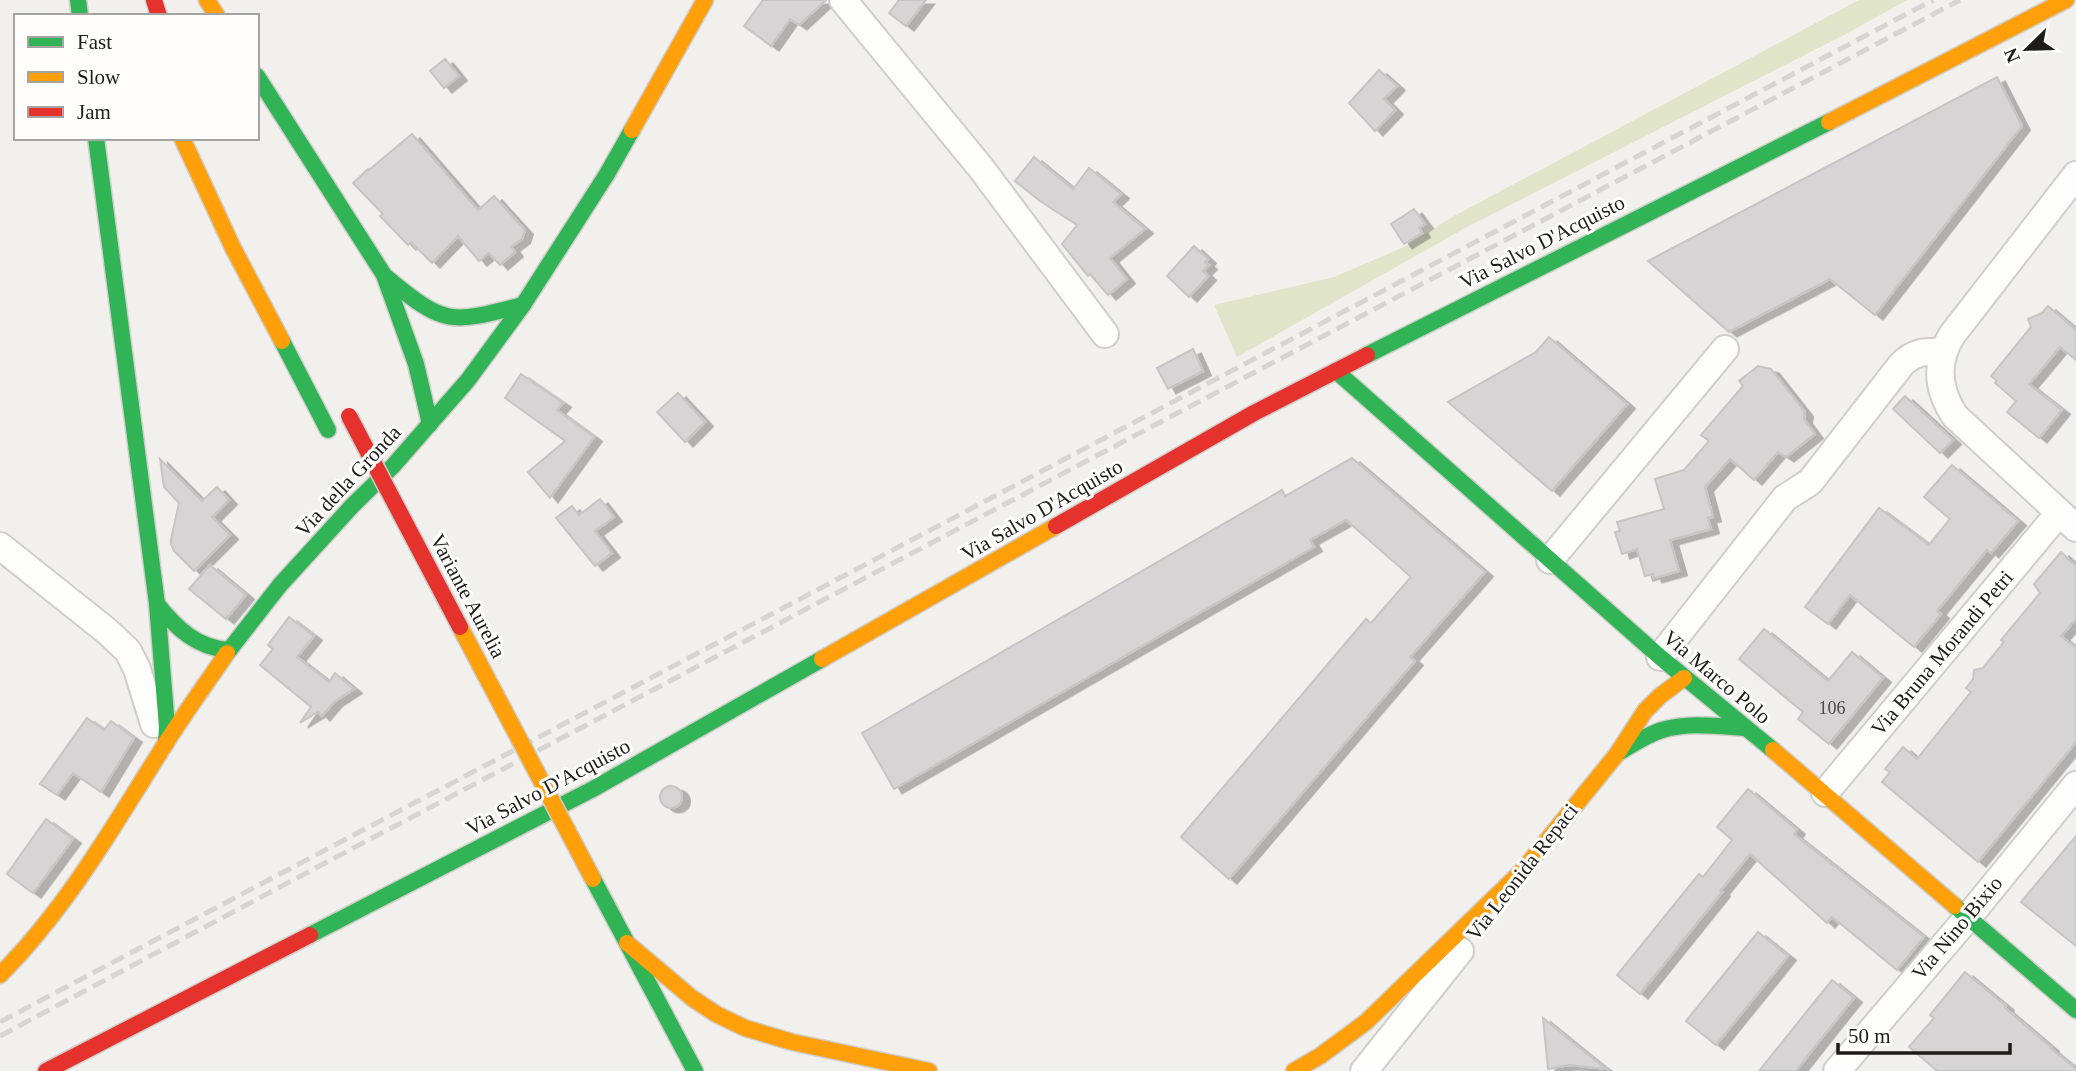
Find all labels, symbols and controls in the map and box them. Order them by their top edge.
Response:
legend [14,14,259,140]
north arrow [1992,14,2062,84]
text: Fast [77,30,112,54]
text: N [1999,45,2024,66]
text: Slow [77,65,121,89]
text: Jam [77,100,111,124]
street label: Via Salvo D'Acquisto [1455,190,1629,294]
street label: Via della Gronda [290,420,406,542]
street label: Via Salvo D'Acquisto [957,454,1127,566]
street label: Variante Aurelia [425,530,511,663]
street label: Via Bruna Morandi Petri [1866,565,2018,740]
street label: Via Marco Polo [1658,625,1776,729]
house number: 106 [1819,698,1846,718]
street label: Via Salvo D'Acquisto [462,734,634,840]
street label: Via Leonida Repaci [1461,799,1583,945]
street label: Via Nino Bixio [1907,871,2007,985]
scale bar [1838,1012,2010,1056]
text: 50 m [1848,1024,1891,1048]

